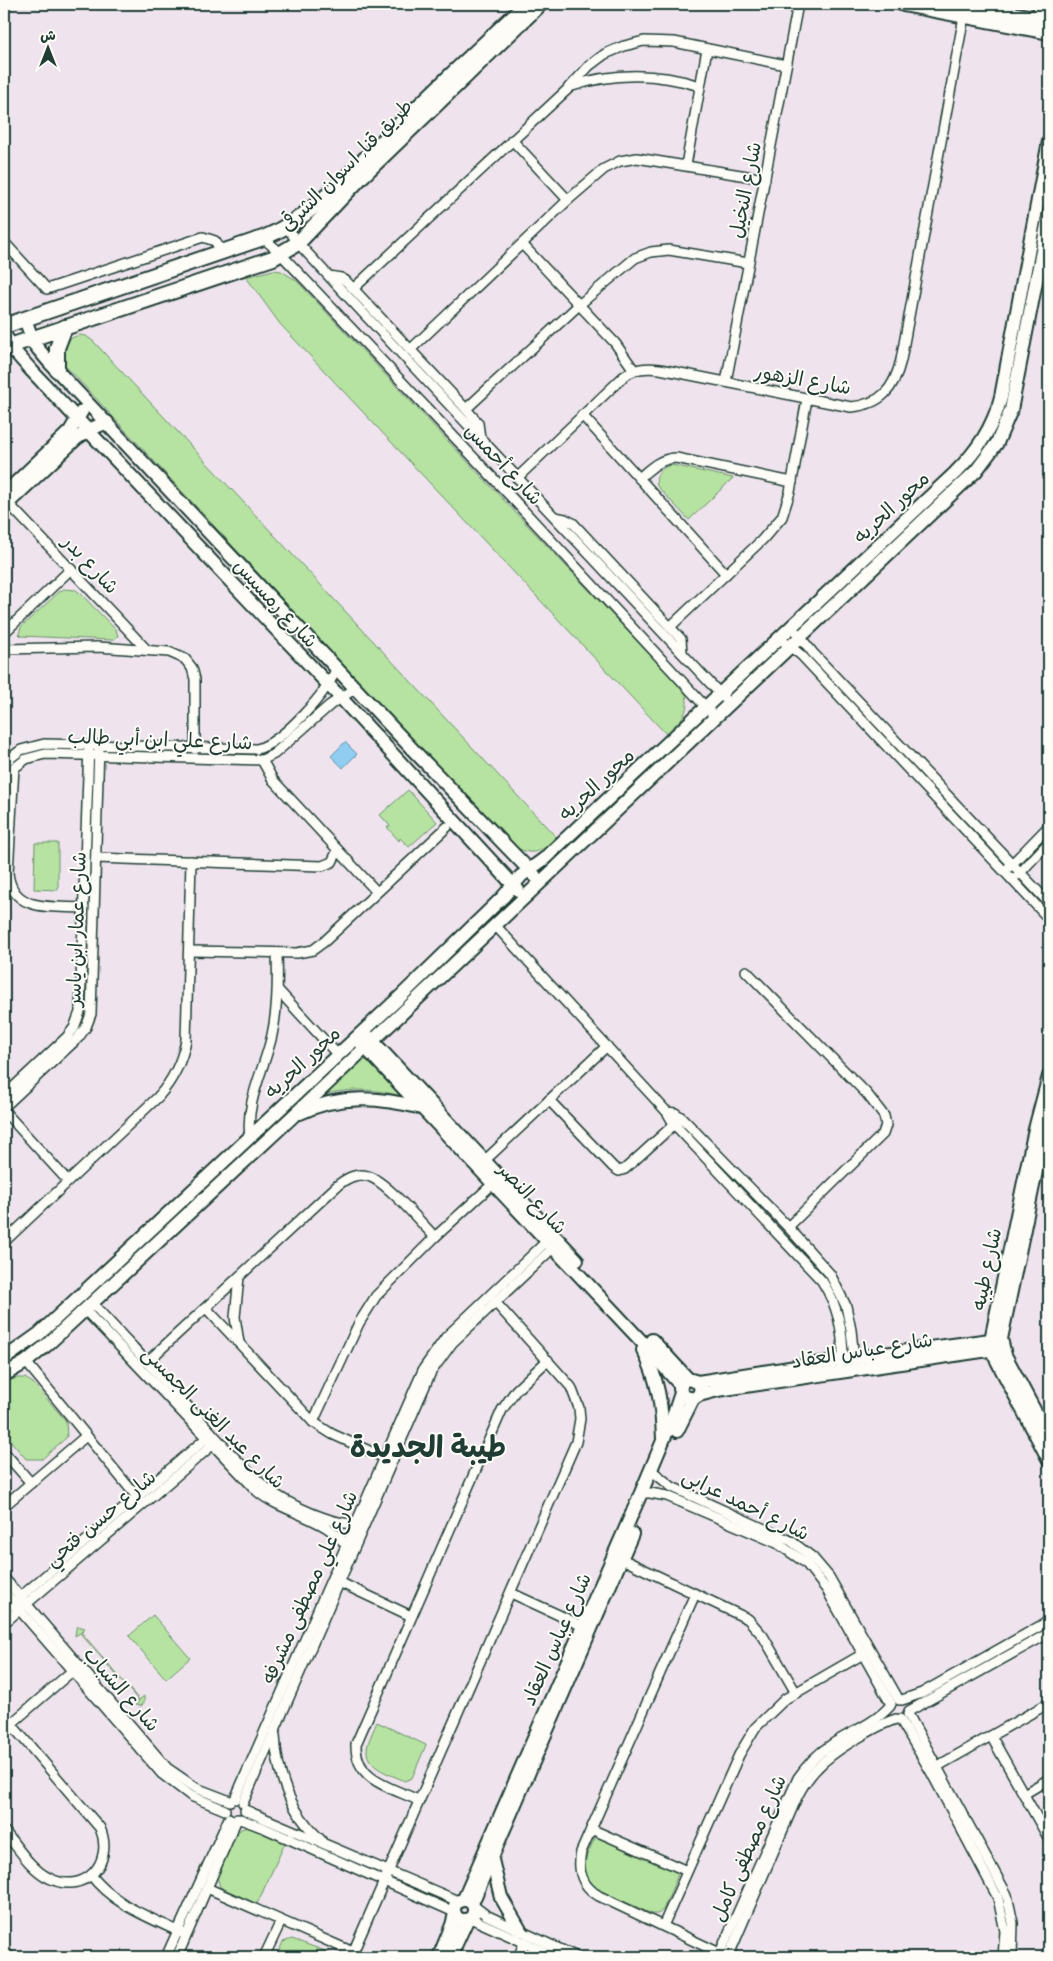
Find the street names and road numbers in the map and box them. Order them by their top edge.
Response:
street label: طريق قنا, اسوان الشرقى [274,93,418,237]
street label: شارع النخيل [724,140,768,241]
street label: شارع الزهور [752,359,853,401]
street label: شارع أحمس [459,418,548,511]
street label: محور الحريه [848,466,935,549]
street label: شارع بدر [55,528,124,600]
street label: شارع رمسيس [227,554,323,654]
street label: شارع علي ابن أبي طالب [67,724,253,760]
street label: محور الحريه [553,743,640,826]
street label: شارع عمار ابن ياسر [61,851,93,1009]
street label: محور الحريه [259,1021,346,1104]
street label: شارع النصر [491,1156,572,1240]
street label: شارع طيبه [966,1226,1008,1313]
street label: شارع عباس العقاد [790,1327,935,1375]
street label: شارع عبد الغنى الجمسى [136,1341,290,1495]
street label: شارع أحمد عرابى [678,1463,814,1547]
street label: شارع حسن فتحي [40,1465,164,1576]
street label: شارع علي مصطفى مشرفه [256,1487,368,1690]
street label: شارع عباس العقاد [516,1569,598,1710]
street label: شارع الشباب [77,1642,165,1737]
street label: شارع مصطفى كامل [705,1771,793,1926]

